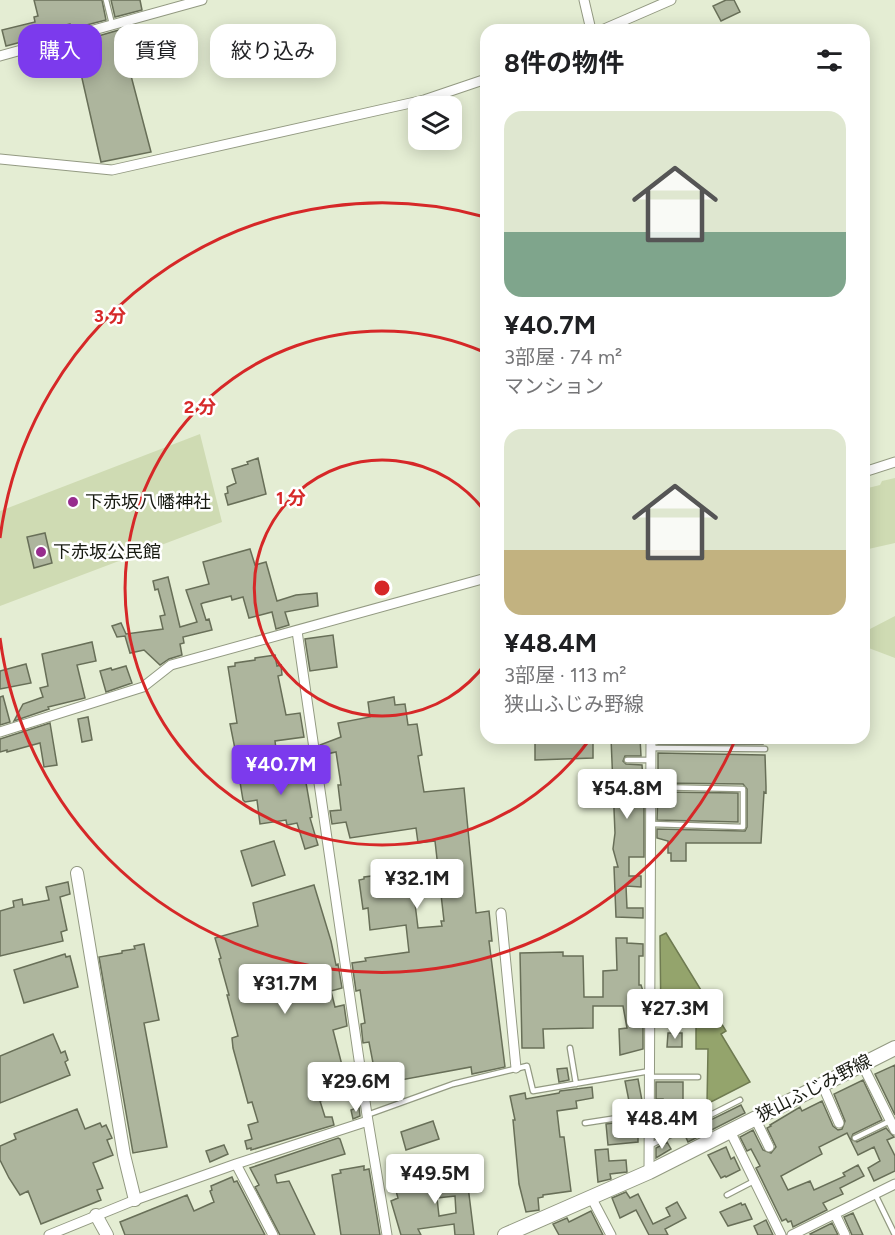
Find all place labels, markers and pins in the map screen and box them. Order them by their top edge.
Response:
place label: 下赤坂八幡神社 [85,491,211,513]
marker: 下赤坂八幡神社 [66,495,80,509]
place label: 下赤坂公民館 [53,541,161,563]
marker: 下赤坂公民館 [34,545,48,559]
centre of rings [372,578,392,598]
pin: ¥40.7M [232,745,330,796]
pin: ¥54.8M [578,769,676,820]
pin: ¥32.1M [368,859,466,910]
pin: ¥31.7M [236,964,334,1015]
pin: ¥27.3M [626,989,724,1040]
pin: ¥29.6M [307,1062,405,1113]
pin: ¥48.4M [613,1099,711,1150]
pin: ¥49.5M [386,1154,484,1205]

